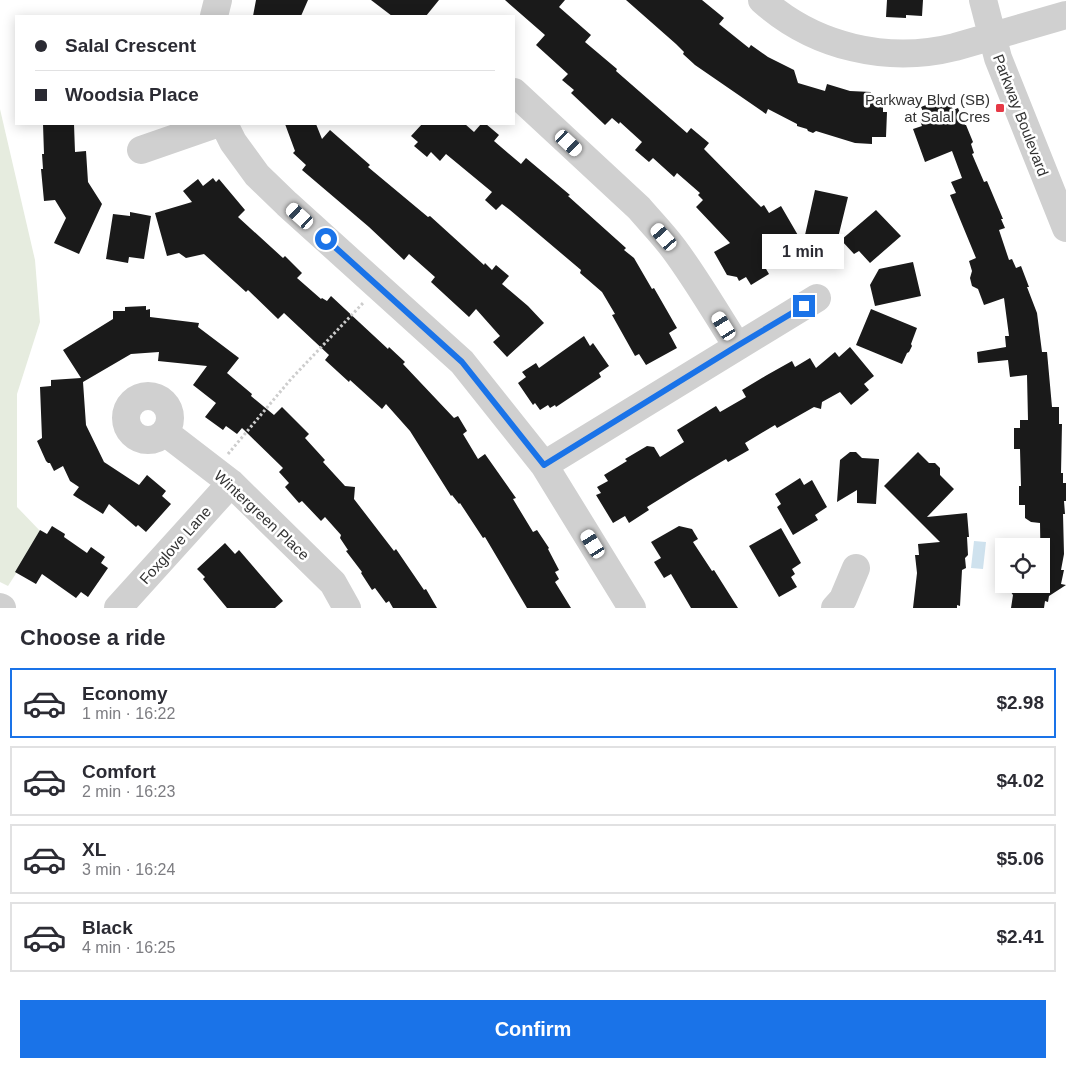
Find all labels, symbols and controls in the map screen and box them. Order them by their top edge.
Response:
text: Salal Crescent [65,35,196,56]
street label: Parkway Boulevard [990,52,1052,178]
text: Woodsia Place [65,84,199,105]
place label: Parkway Blvd (SB) at Salal Cres [865,91,990,125]
marker: Parkway Blvd (SB) at Salal Cres [994,102,1006,114]
car [552,127,585,159]
car [283,200,316,232]
car [648,221,679,253]
route start [315,228,337,250]
callout: 1 min [763,234,845,268]
text: 1 min [782,243,824,260]
route end [793,295,815,317]
car [709,309,738,343]
street label: Wintergreen Place [211,467,313,563]
street label: Foxglove Lane [136,503,214,587]
car [578,527,607,561]
map controls [995,538,1050,593]
button: locate [995,538,1050,593]
text: Choose a ride [20,625,165,650]
icon: car [22,681,67,726]
text: Economy [82,683,168,704]
text: $2.98 [996,692,1044,713]
text: 1 min · 16:22 [82,705,175,722]
icon: car [22,759,67,804]
text: Comfort [82,761,156,782]
text: $4.02 [996,770,1044,791]
text: 2 min · 16:23 [82,783,175,800]
icon: car [22,837,67,882]
text: XL [82,839,106,860]
text: $5.06 [996,848,1044,869]
text: 3 min · 16:24 [82,861,175,878]
icon: car [22,915,67,960]
text: Black [82,917,133,938]
text: $2.41 [996,926,1044,947]
text: 4 min · 16:25 [82,939,175,956]
button: Confirm [20,1000,1046,1058]

